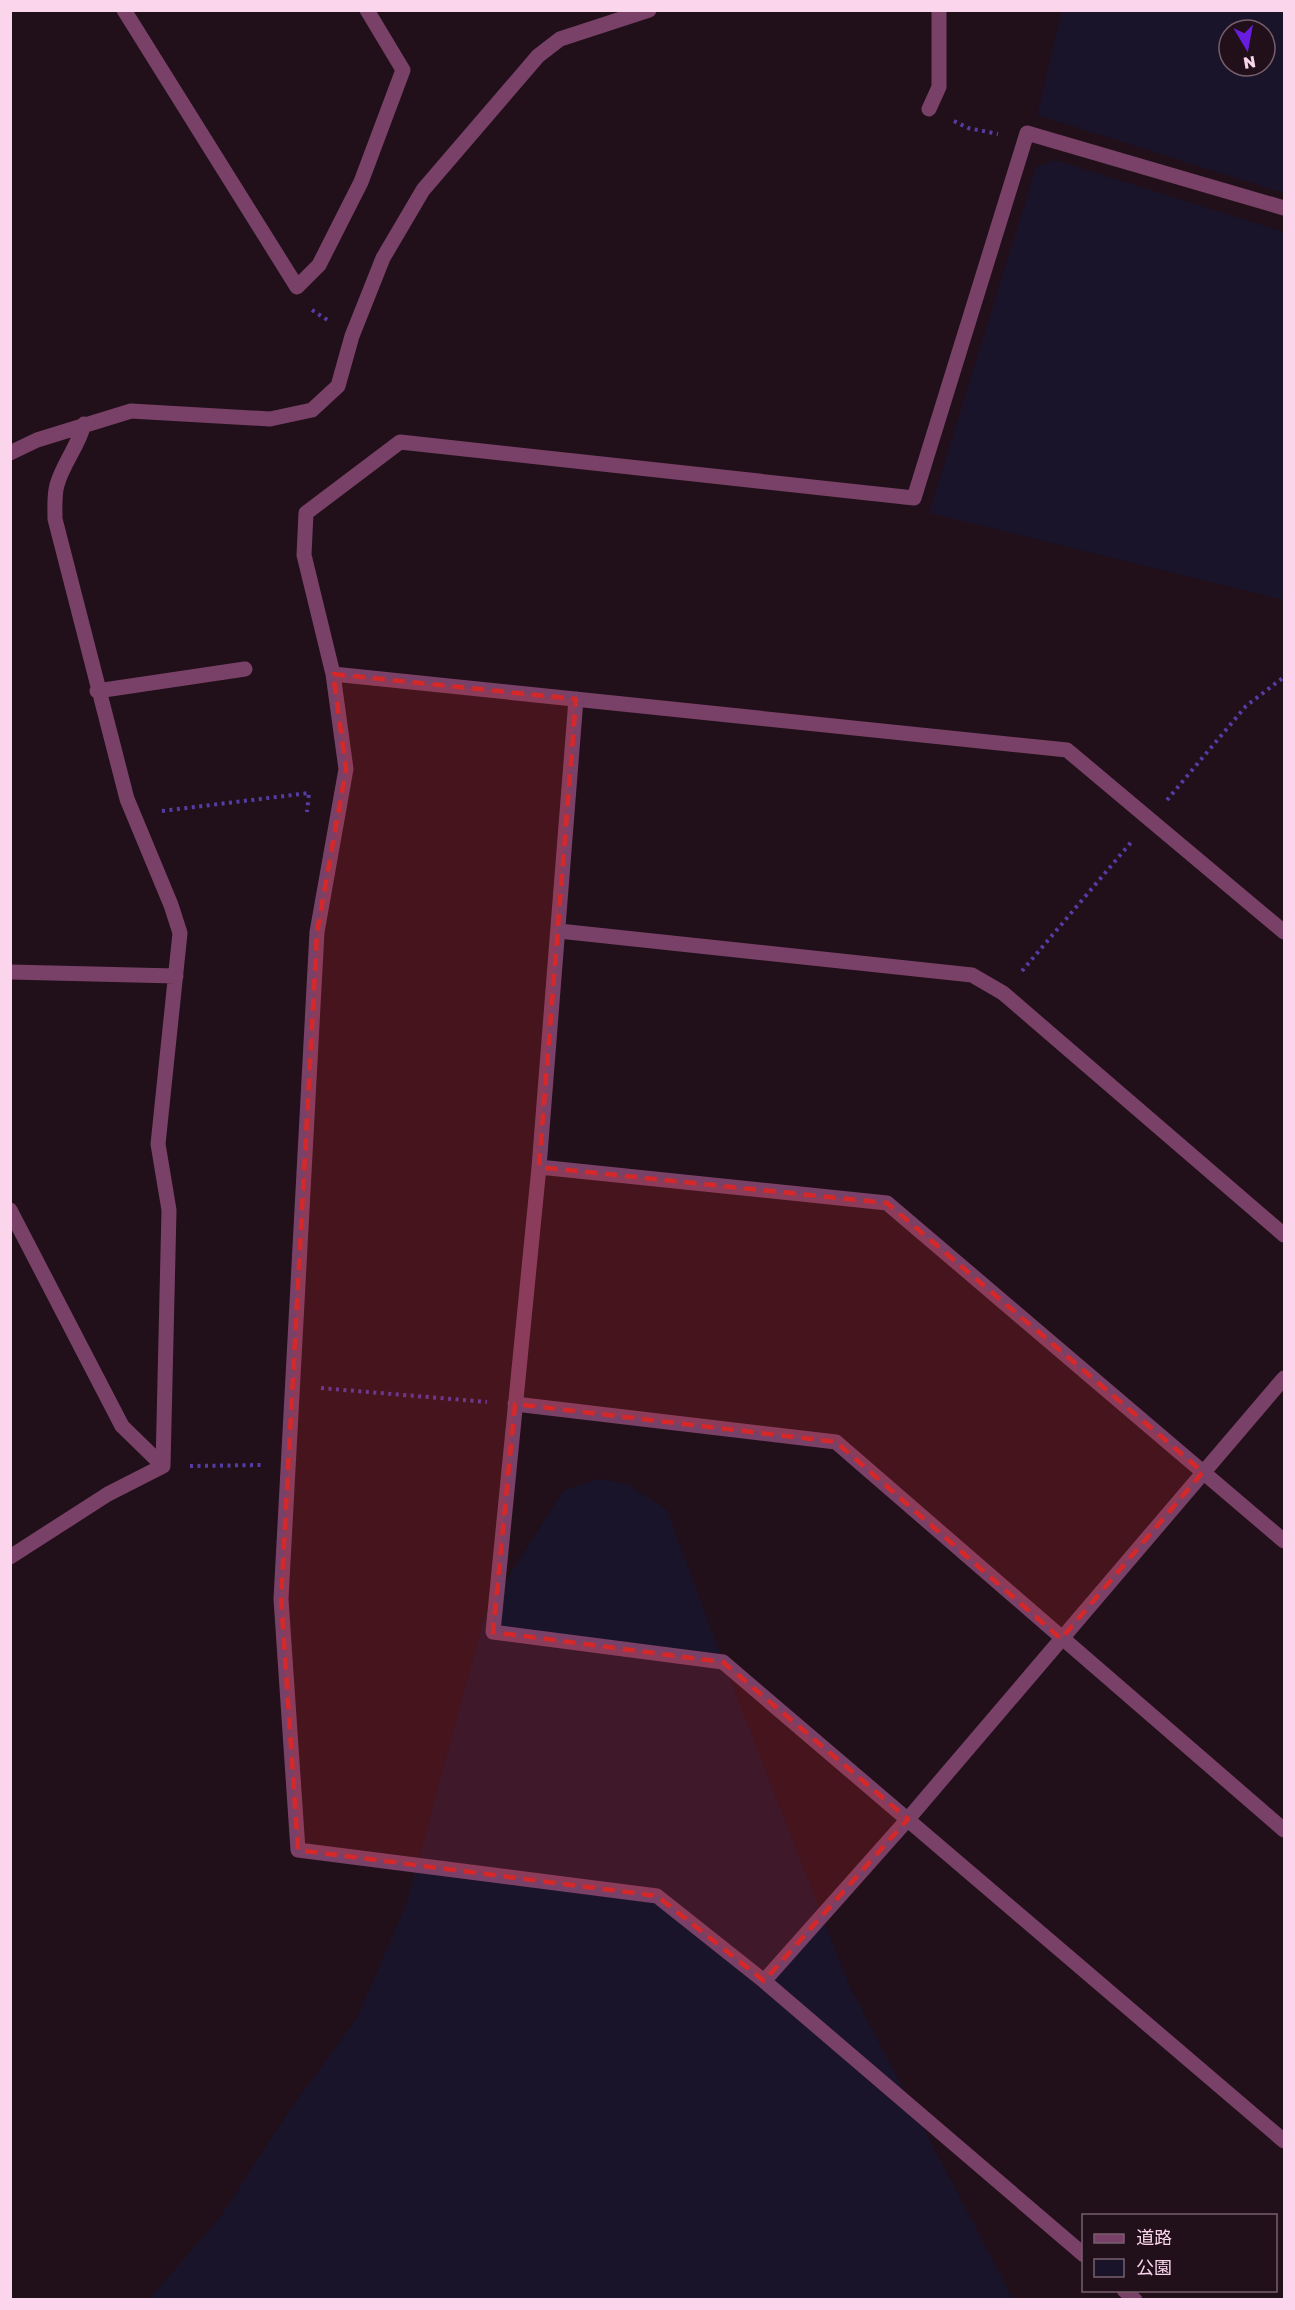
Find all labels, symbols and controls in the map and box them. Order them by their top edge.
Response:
north arrow [1217,18,1277,78]
text: N [1242,52,1257,74]
legend [1082,2214,1277,2292]
text: 道路 [1136,2226,1172,2248]
text: 公園 [1136,2256,1172,2278]

